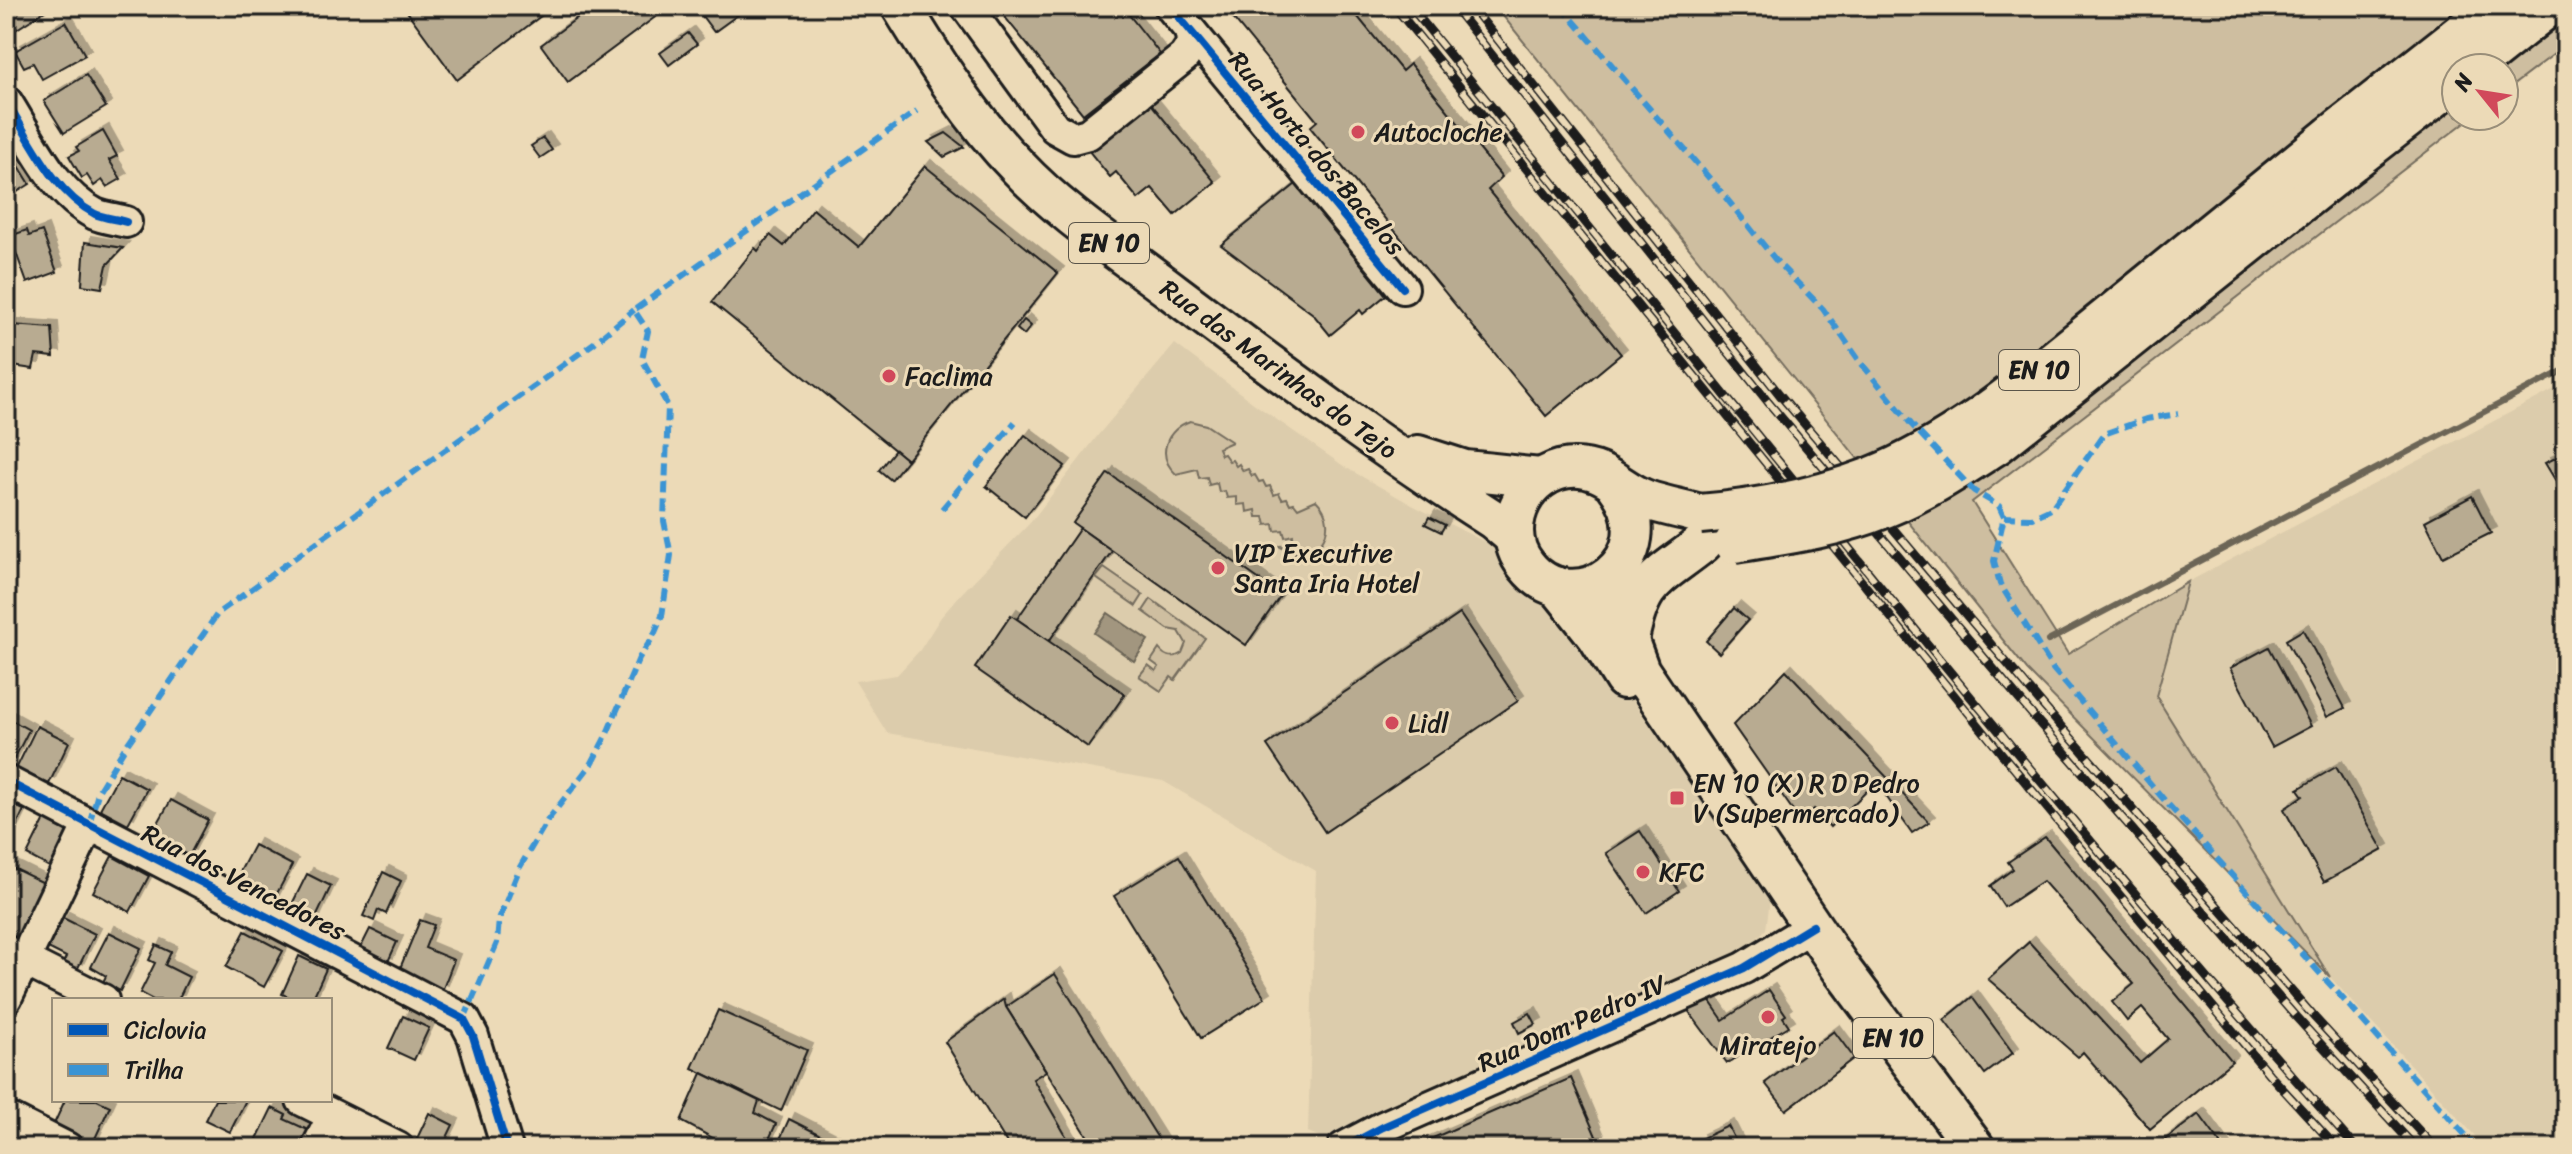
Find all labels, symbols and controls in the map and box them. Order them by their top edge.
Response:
street label: Rua Horta dos Bacelos [1217,40,1418,267]
north arrow [2440,52,2520,132]
text: N [2442,65,2484,99]
place label: Autocloche [1373,109,1503,155]
marker: Autocloche [1349,123,1367,141]
road number: EN 10 [1069,223,1149,263]
street label: Rua das Marinhas do Tejo [1150,266,1408,472]
road number: EN 10 [1999,350,2079,390]
place label: Faclima [905,353,993,399]
marker: Faclima [880,367,898,385]
place label: VIP Executive Santa Iria Hotel [1234,530,1420,606]
marker: VIP Executive Santa Iria Hotel [1209,559,1227,577]
place label: Lidl [1408,700,1449,746]
marker: Lidl [1383,714,1401,732]
place label: EN 10 (X) R D Pedro V (Supermercado) [1693,760,1920,836]
marker: EN 10 (X) R D Pedro V (Supermercado) [1668,789,1686,807]
street label: Rua dos Vencedores [134,811,355,954]
place label: KFC [1659,849,1705,895]
marker: KFC [1634,863,1652,881]
street label: Rua Dom Pedro IV [1470,960,1675,1085]
legend [52,998,332,1102]
marker: Miratejo [1759,1008,1777,1026]
text: Ciclovia [124,1009,206,1051]
road number: EN 10 [1853,1018,1933,1058]
place label: Miratejo [1720,1022,1816,1068]
text: Trilha [124,1049,184,1091]

